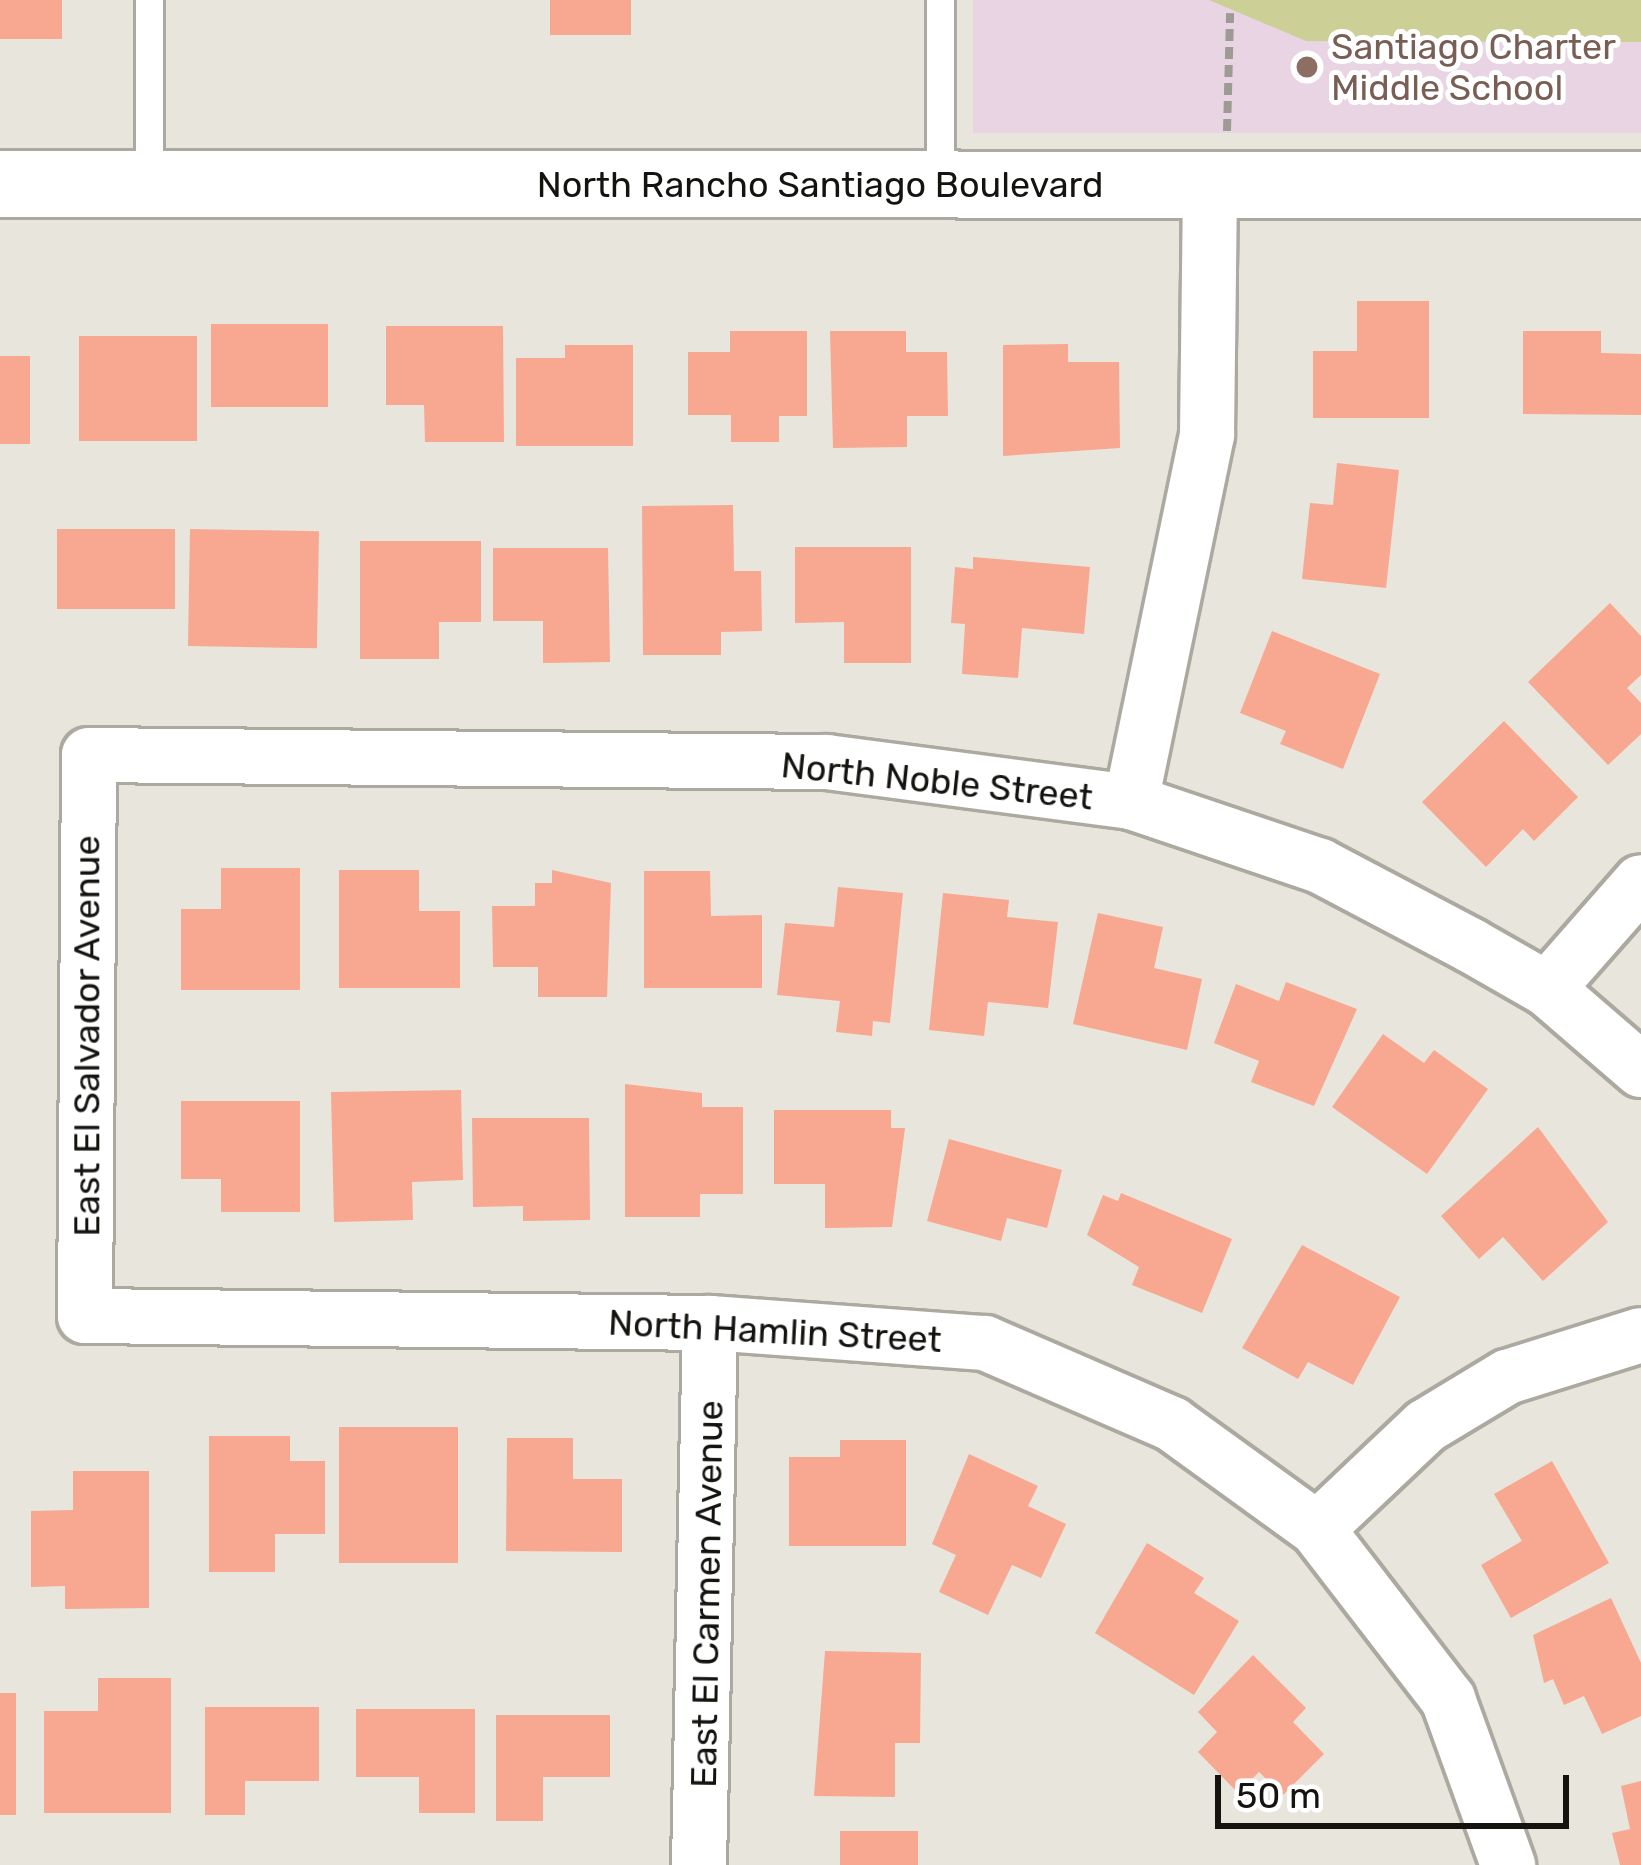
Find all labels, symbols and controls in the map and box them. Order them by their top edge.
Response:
place label: Santiago Charter Middle School [1331,24,1616,109]
marker: Santiago Charter Middle School [1294,54,1320,80]
street label: North Rancho Santiago Boulevard [537,163,1103,207]
street label: North Noble Street [779,743,1095,819]
street label: East El Salvador Avenue [65,834,109,1238]
street label: North Hamlin Street [607,1301,943,1361]
street label: East El Carmen Avenue [682,1399,732,1789]
scale bar [1221,1751,1575,1825]
text: 50 m [1236,1774,1321,1817]

